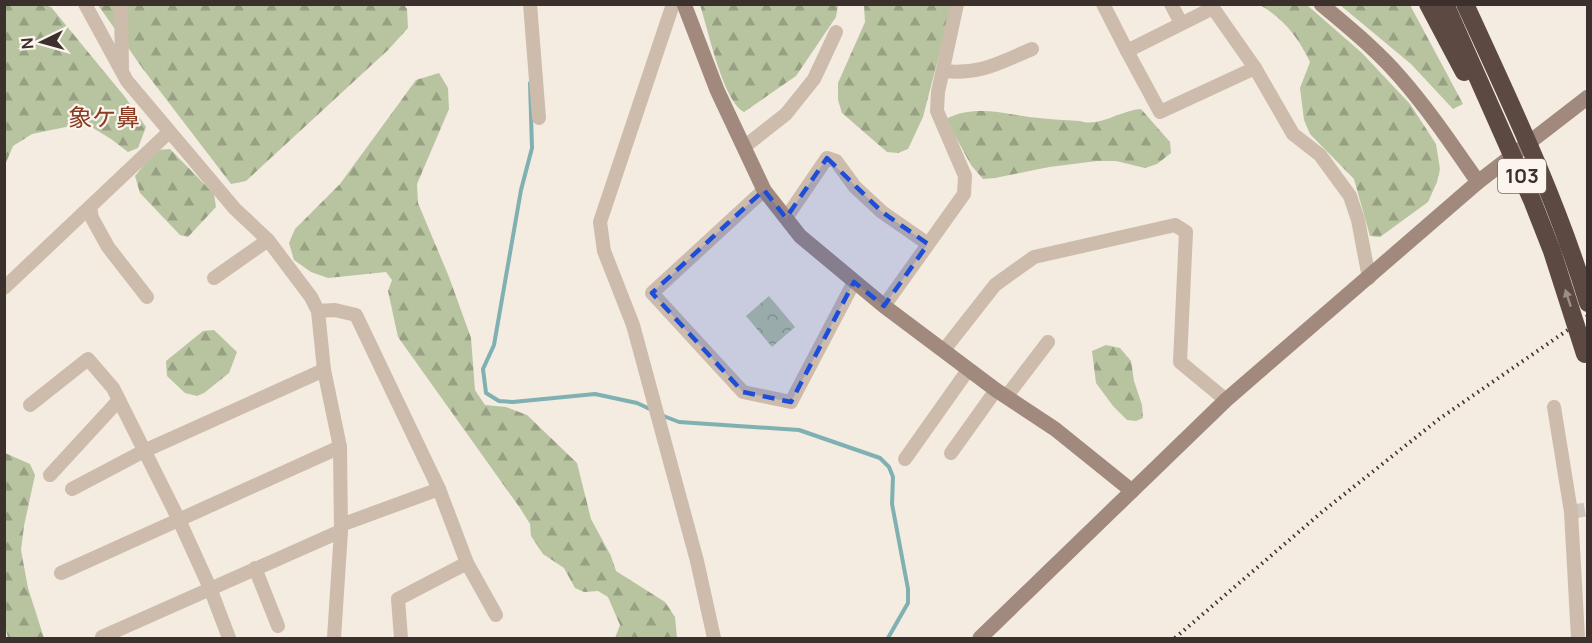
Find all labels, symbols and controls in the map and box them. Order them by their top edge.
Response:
north arrow [12,12,72,72]
text: N [16,37,39,50]
district label: 象ケ鼻 [68,100,140,133]
road number: 103 [1498,159,1546,193]
one-way arrow [1562,289,1572,307]

